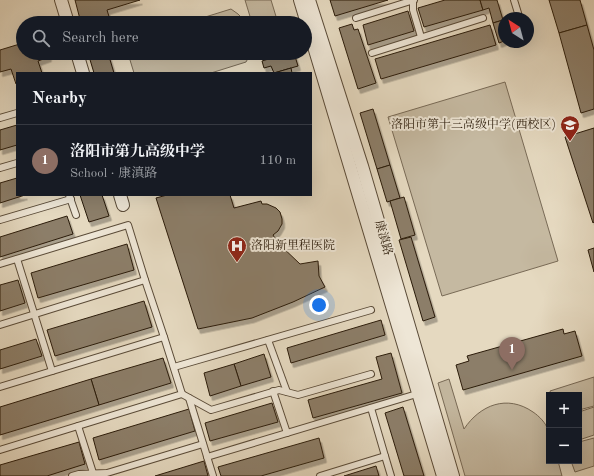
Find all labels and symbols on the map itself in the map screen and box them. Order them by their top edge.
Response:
north arrow [498,12,534,48]
school or university icon: 洛阳市第十三高级中学(西校区) [559,114,581,142]
place label: 洛阳市第十三高级中学(西校区) [391,117,556,131]
street label: 康滇路 [372,218,396,257]
hospital icon: 洛阳新里程医院 [226,235,248,263]
place label: 洛阳新里程医院 [251,238,335,252]
your location [309,295,329,315]
pin: 1 [499,337,525,370]

